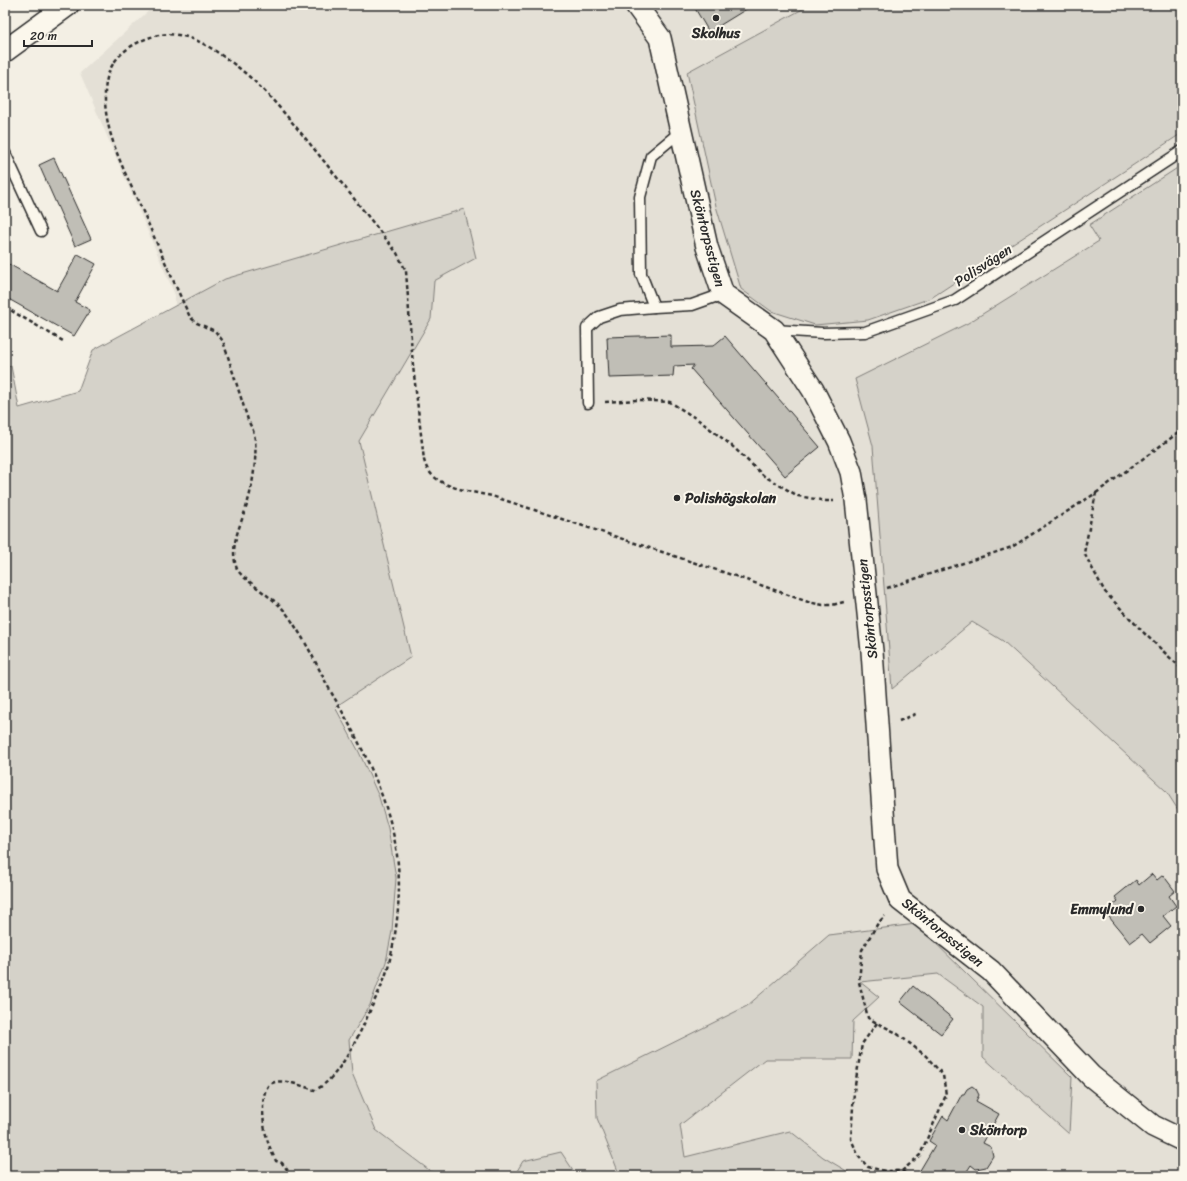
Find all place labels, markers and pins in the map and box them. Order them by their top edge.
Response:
marker: Skolhus [711,13,721,23]
place label: Skolhus [691,21,741,46]
place label: Polishögskolan [685,486,776,511]
marker: Polishögskolan [672,493,682,503]
place label: Emmylund [1070,897,1135,922]
marker: Emmylund [1136,904,1146,914]
place label: Sköntorp [969,1118,1027,1143]
marker: Sköntorp [957,1125,967,1135]

